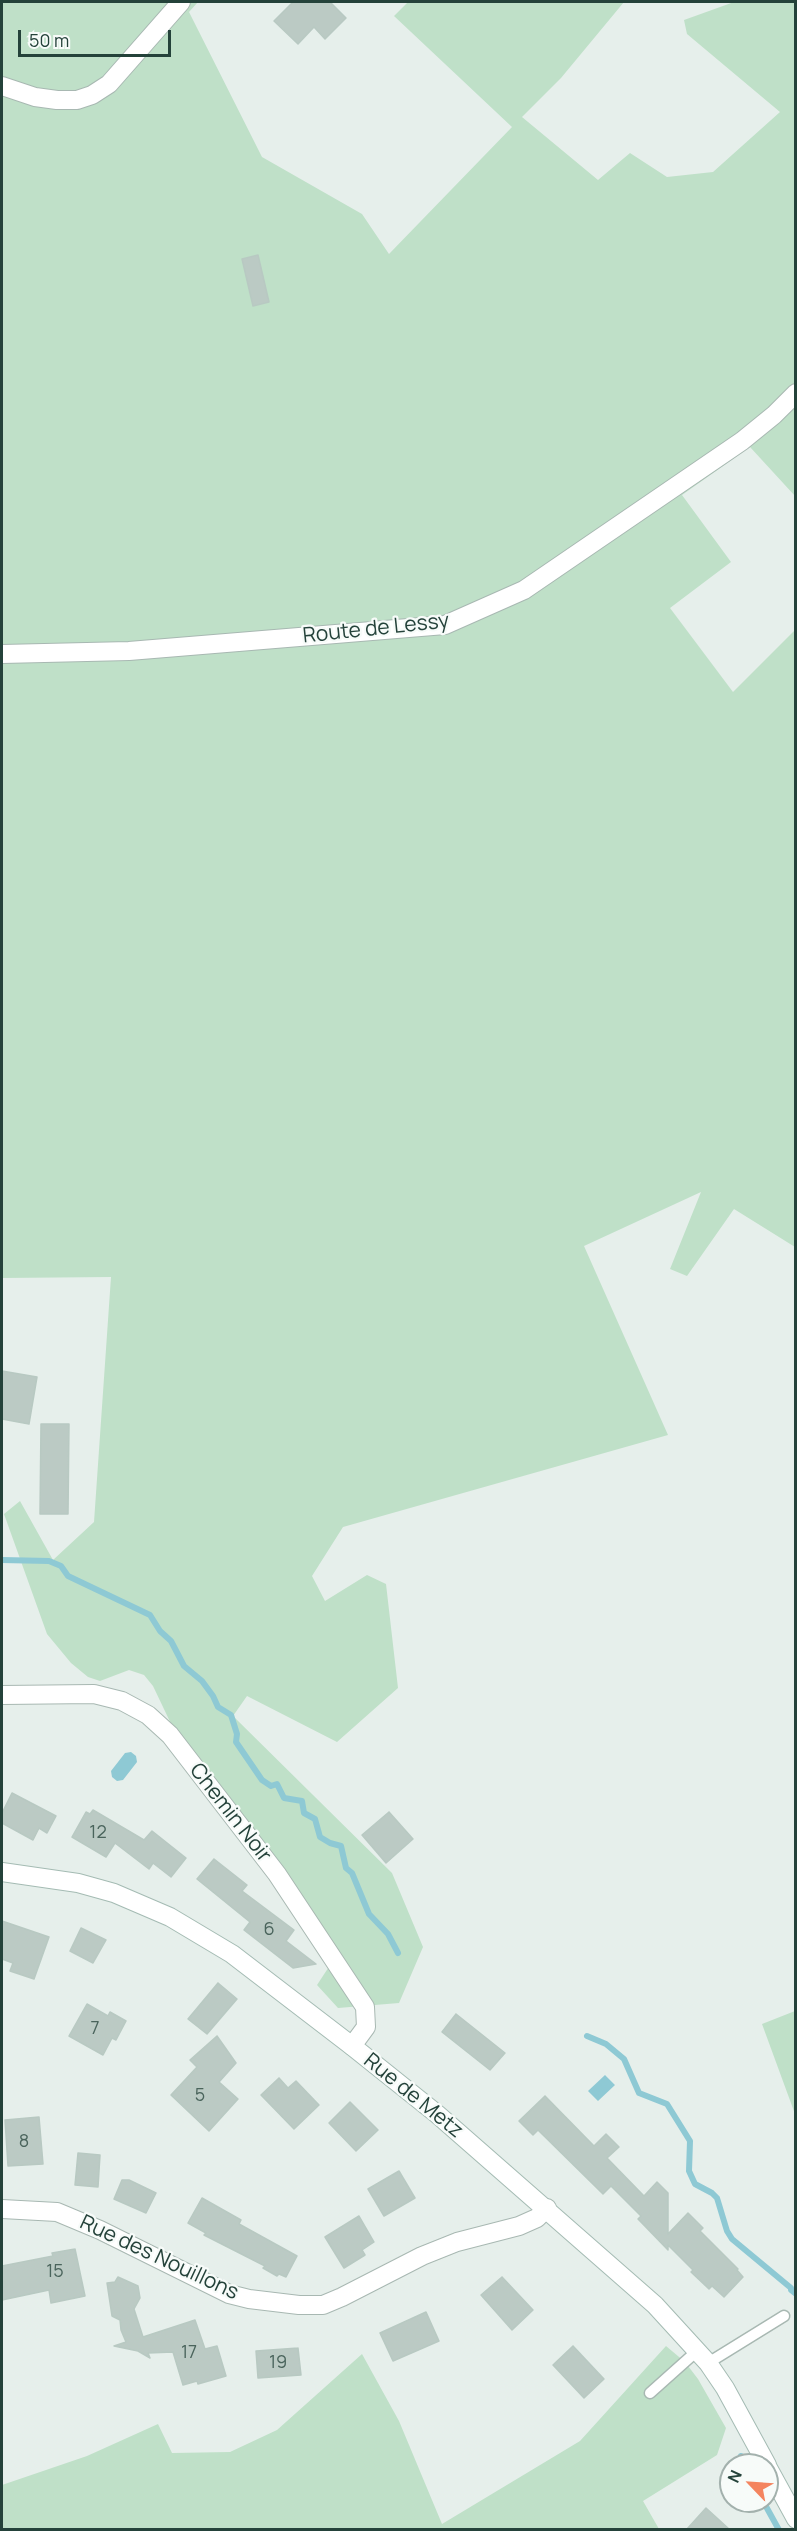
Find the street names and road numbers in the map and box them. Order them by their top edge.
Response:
street label: Route de Lessy [301,609,451,649]
street label: Chemin Noir [184,1759,276,1867]
street label: Rue de Metz [358,2048,468,2144]
street label: Rue des Nouillons [76,2210,242,2306]

